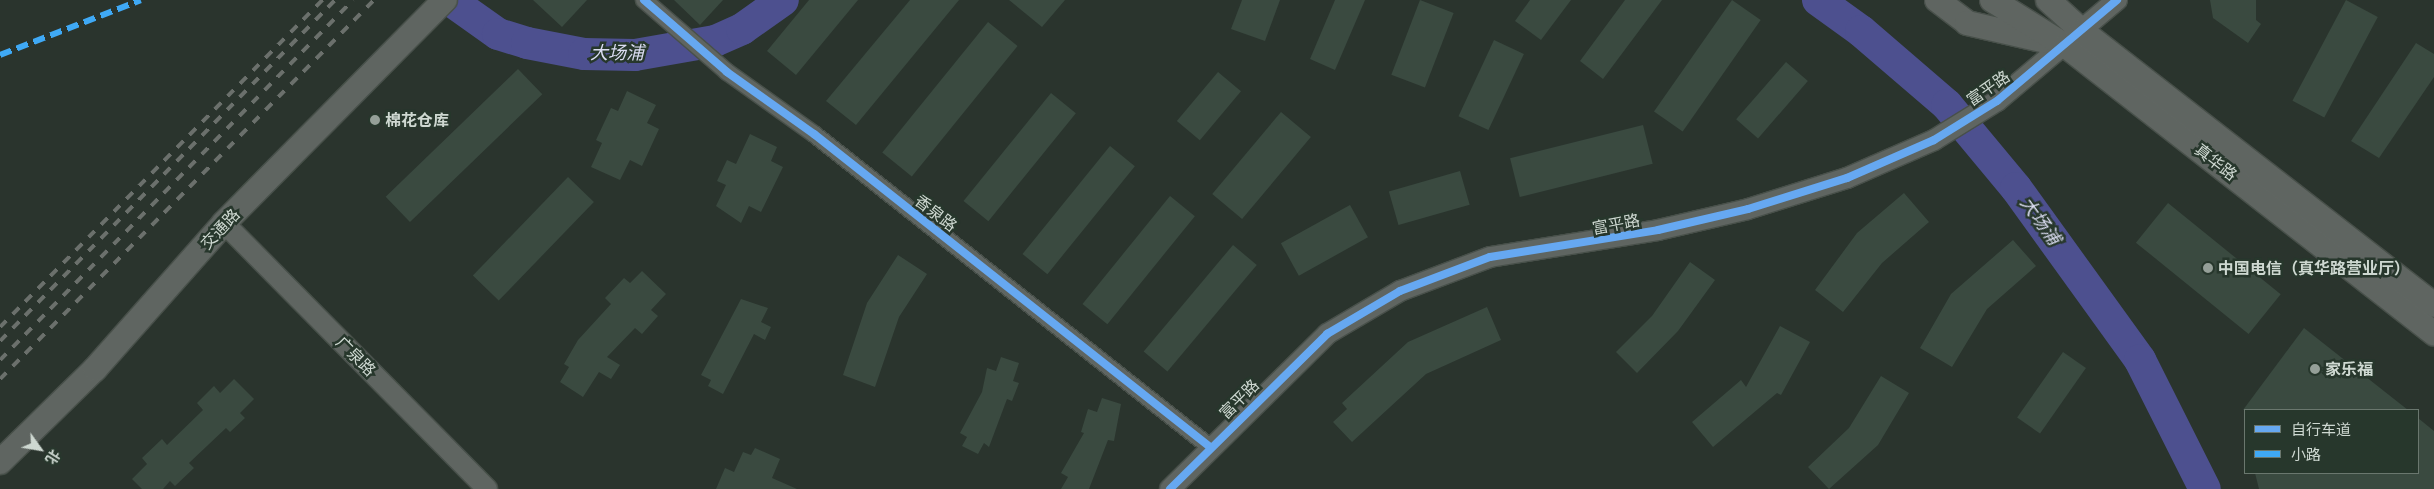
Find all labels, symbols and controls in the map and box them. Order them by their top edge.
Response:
water label: 大场浦 [590,42,644,64]
street label: 富平路 [1963,66,2013,110]
place label: 棉花仓库 [385,110,449,130]
marker: 棉花仓库 [369,114,381,126]
street label: 真华路 [2191,140,2241,184]
street label: 香泉路 [911,191,961,235]
water label: 大场浦 [2015,193,2065,249]
street label: 交通路 [197,205,243,253]
street label: 富平路 [1591,210,1641,238]
place label: 中国电信（真华路营业厅） [2218,258,2410,278]
marker: 中国电信（真华路营业厅） [2202,262,2214,274]
street label: 广泉路 [332,332,380,380]
place label: 家乐福 [2325,359,2373,379]
marker: 家乐福 [2309,363,2321,375]
street label: 富平路 [1215,375,1263,423]
legend [2244,409,2419,474]
text: 自行车道 [2291,420,2351,439]
north arrow [15,424,65,474]
text: 小路 [2291,445,2321,464]
text: 北 [41,446,64,468]

